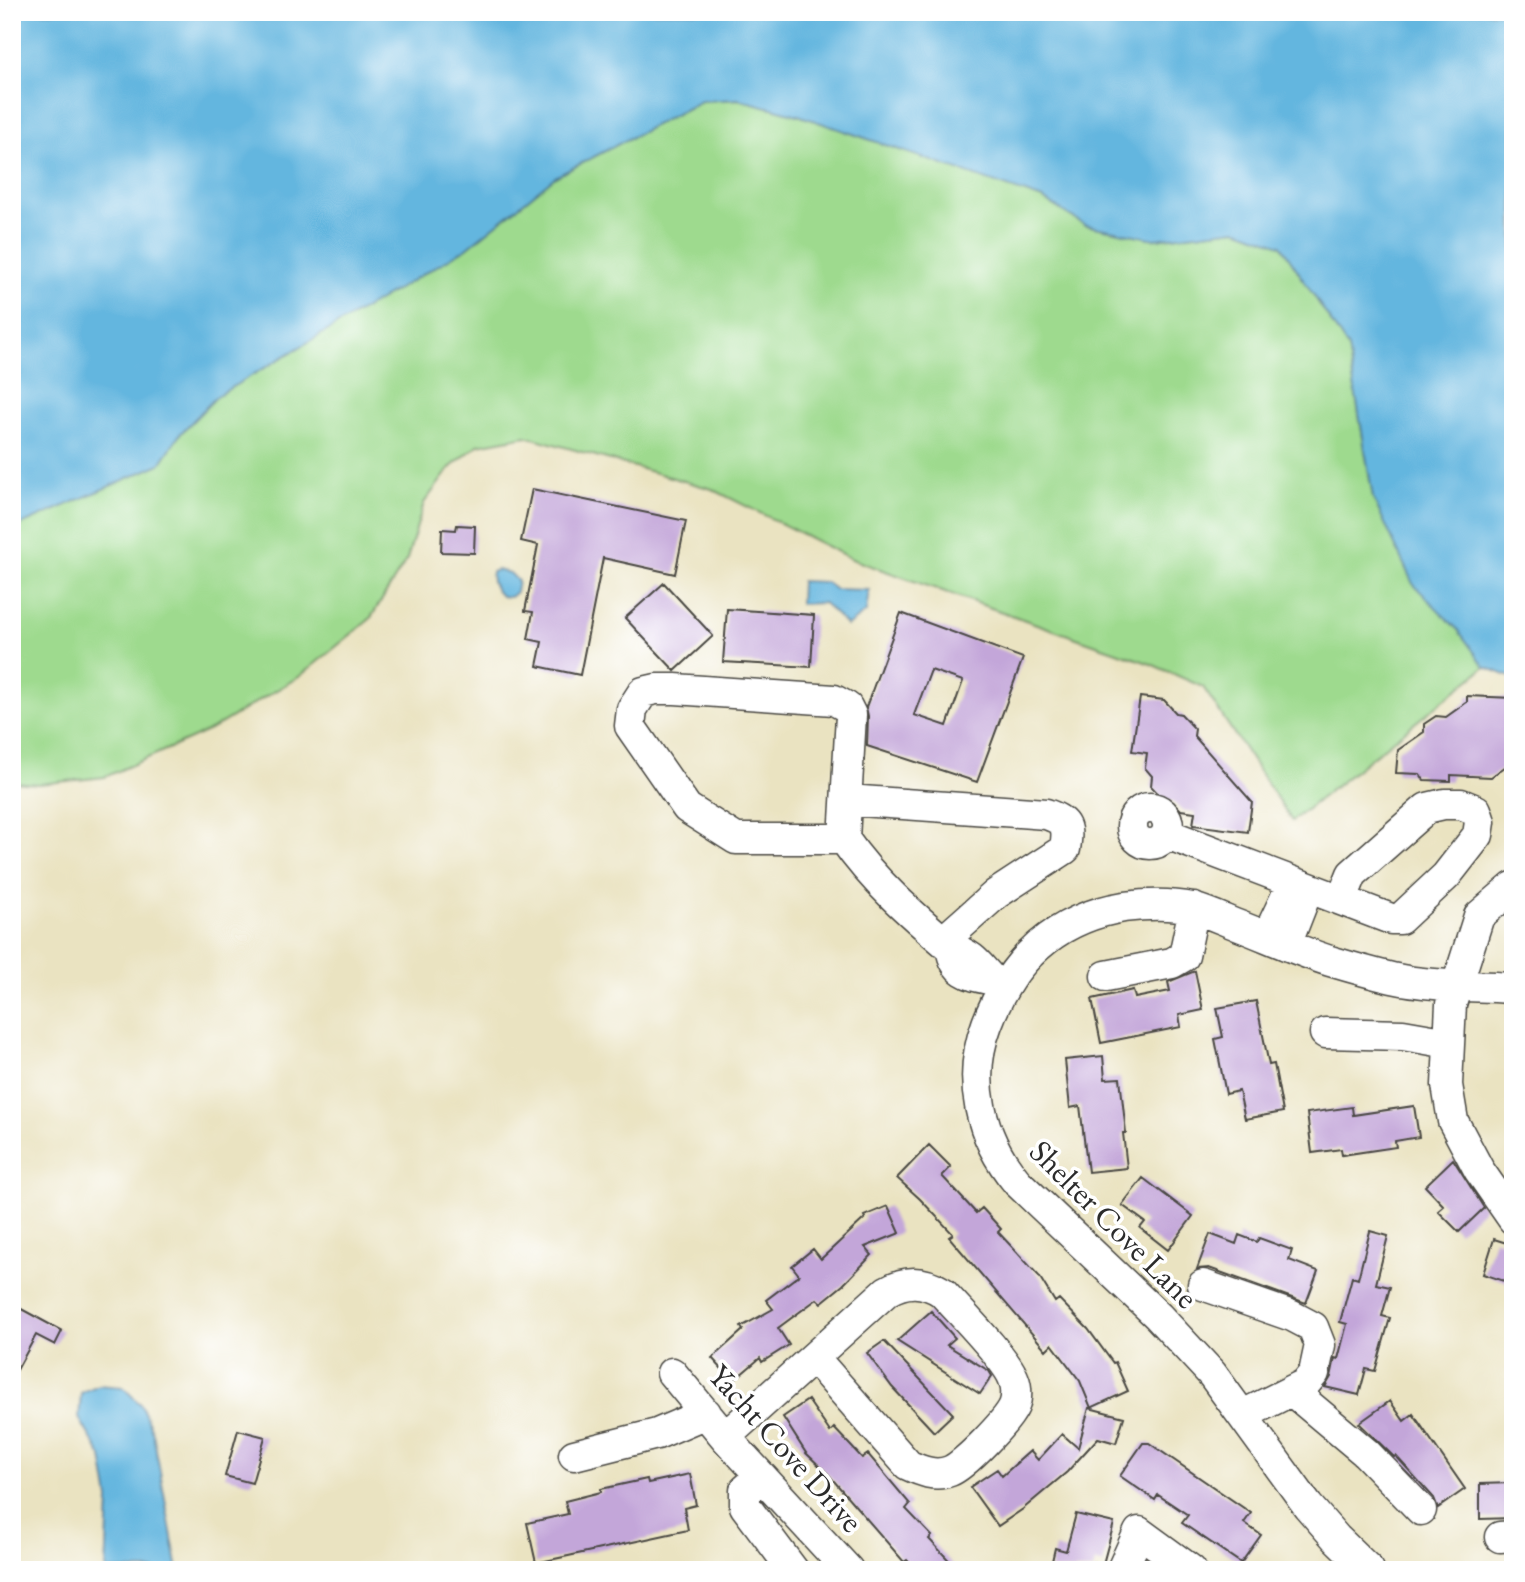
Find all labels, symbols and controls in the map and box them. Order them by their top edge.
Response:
street label: Shelter Cove Lane [1021,1131,1207,1317]
street label: Yacht Cove Drive [699,1355,873,1541]

